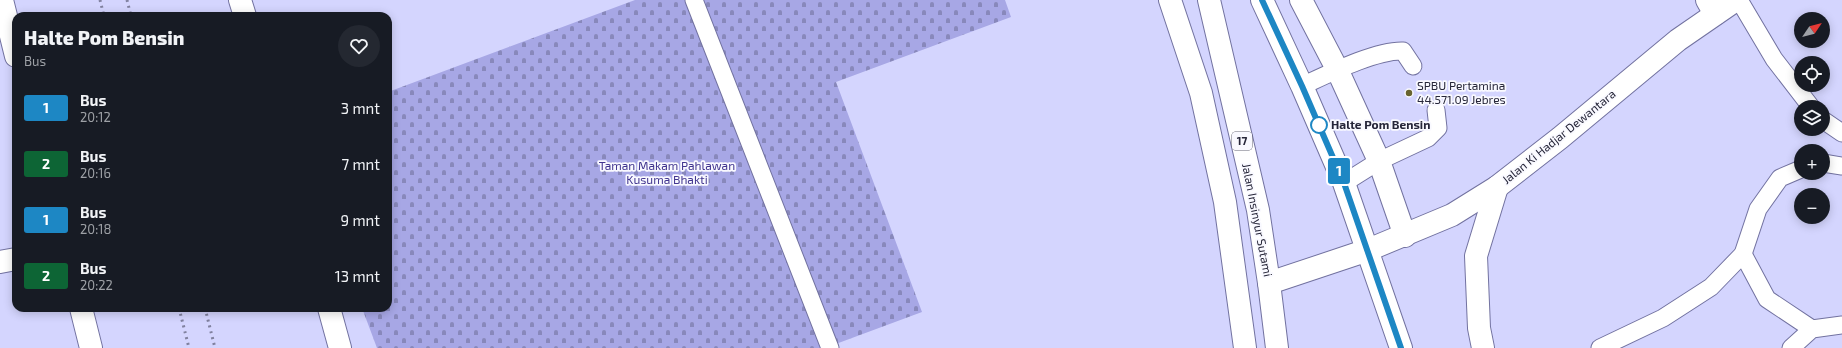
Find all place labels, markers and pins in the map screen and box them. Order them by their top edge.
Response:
place label: SPBU Pertamina 44.571.09 Jebres [1417,78,1506,106]
marker: SPBU Pertamina 44.571.09 Jebres [1404,88,1414,98]
marker: Halte Pom Bensin [1310,116,1328,134]
place label: Halte Pom Bensin [1331,117,1430,131]

